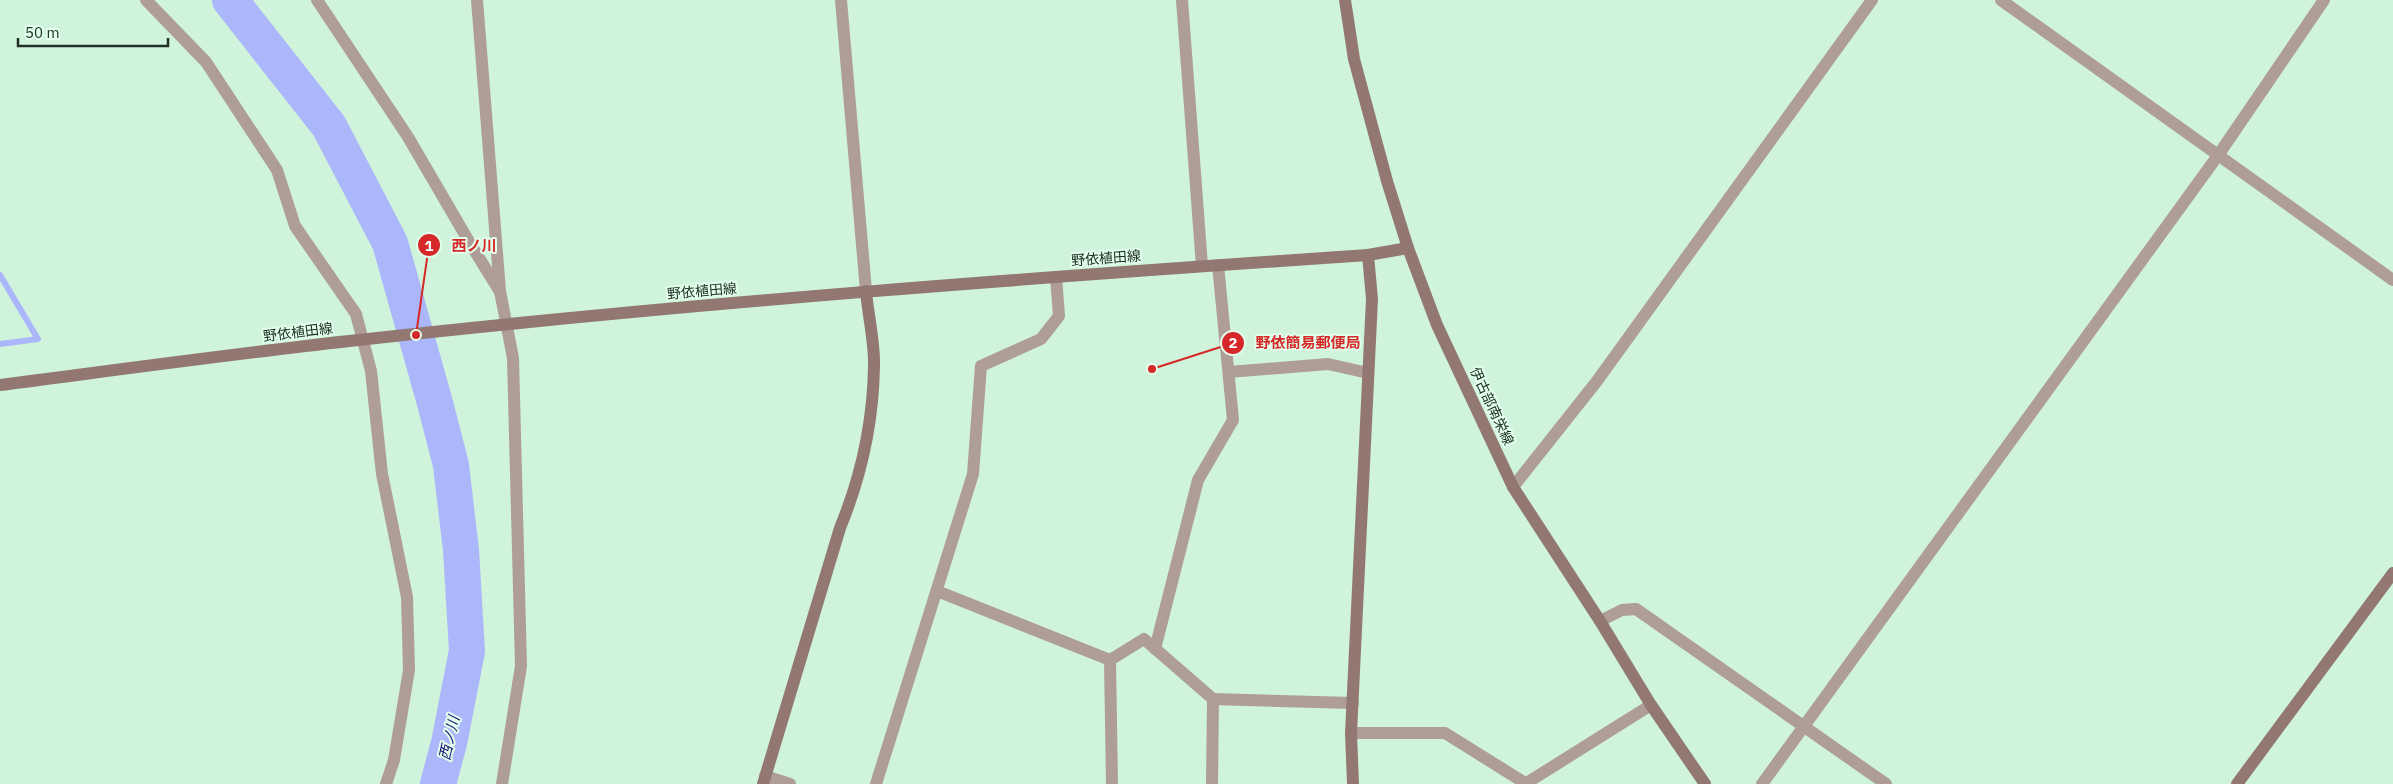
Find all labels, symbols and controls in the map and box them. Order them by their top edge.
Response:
scale bar [18,15,168,47]
text: 50 m [25,23,60,42]
callout: 西ノ川 [416,230,506,260]
text: 1 [424,236,434,255]
text: 西ノ川 [451,236,497,255]
street label: 野依植田線 [1070,247,1142,269]
street label: 野依植田線 [666,279,738,303]
street label: 野依植田線 [262,319,334,345]
callout: 野依簡易郵便局 [1220,328,1370,358]
text: 2 [1228,333,1238,352]
text: 野依簡易郵便局 [1255,333,1361,352]
street label: 伊古部南栄線 [1466,364,1518,448]
water label: 西ノ川 [435,712,464,762]

